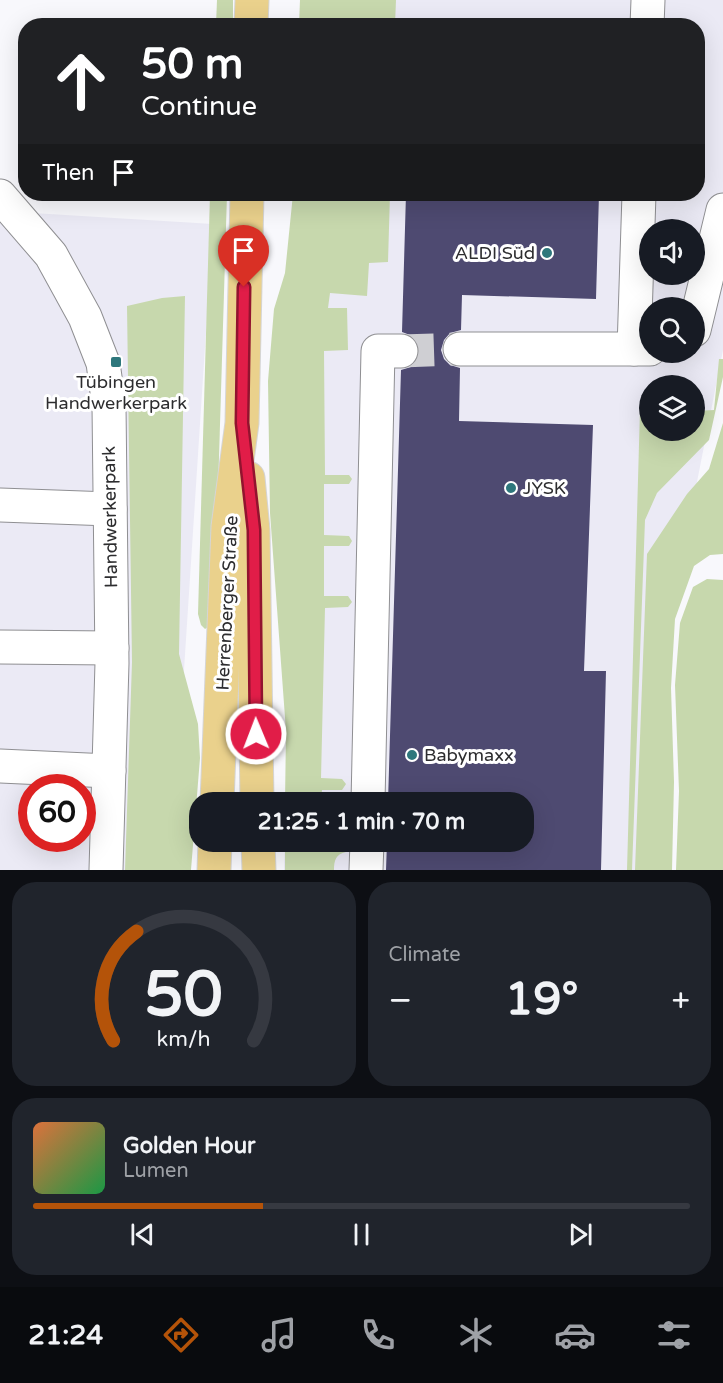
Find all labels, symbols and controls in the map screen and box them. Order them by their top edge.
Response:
text: 50 m [141,39,243,90]
icon: ahead [42,42,120,120]
text: Continue [141,90,257,123]
icon: arrive [107,156,140,189]
text: Then [42,160,95,186]
map controls [639,219,705,441]
button: sound [639,219,705,285]
pin [218,225,269,287]
icon: arrive [227,234,260,267]
place label: ALDI Süd [455,242,535,264]
marker: ALDI Süd [540,246,554,260]
button: search [639,297,705,363]
marker: Tübingen Handwerkerpark [109,355,123,369]
place label: Tübingen Handwerkerpark [45,371,187,414]
button: layers [639,375,705,441]
street label: Handwerkerpark [98,446,122,588]
place label: JYSK [523,477,566,499]
marker: JYSK [504,481,518,495]
street label: Herrenberger Straße [211,515,243,691]
position arrow [224,702,288,766]
place label: Babymaxx [424,744,514,766]
marker: Babymaxx [405,748,419,762]
speed limit sign: 60 [18,774,96,852]
text: 21:25 · 1 min · 70 m [258,809,465,835]
text: Climate [389,943,461,967]
text: 50 [145,958,223,1033]
text: 19° [505,973,578,1027]
text: − [389,981,412,1020]
text: + [671,981,690,1020]
text: km/h [157,1026,211,1052]
text: Golden Hour [123,1133,255,1159]
text: Lumen [123,1159,189,1183]
icon: previous [126,1218,159,1251]
icon: pause [345,1218,378,1251]
icon: next [564,1218,597,1251]
icon: directions [160,1314,202,1356]
icon: music [258,1314,300,1356]
icon: phone [357,1314,399,1356]
icon: climate [455,1314,497,1356]
icon: car [554,1314,596,1356]
icon: filters [653,1314,695,1356]
text: 21:24 [28,1319,103,1352]

